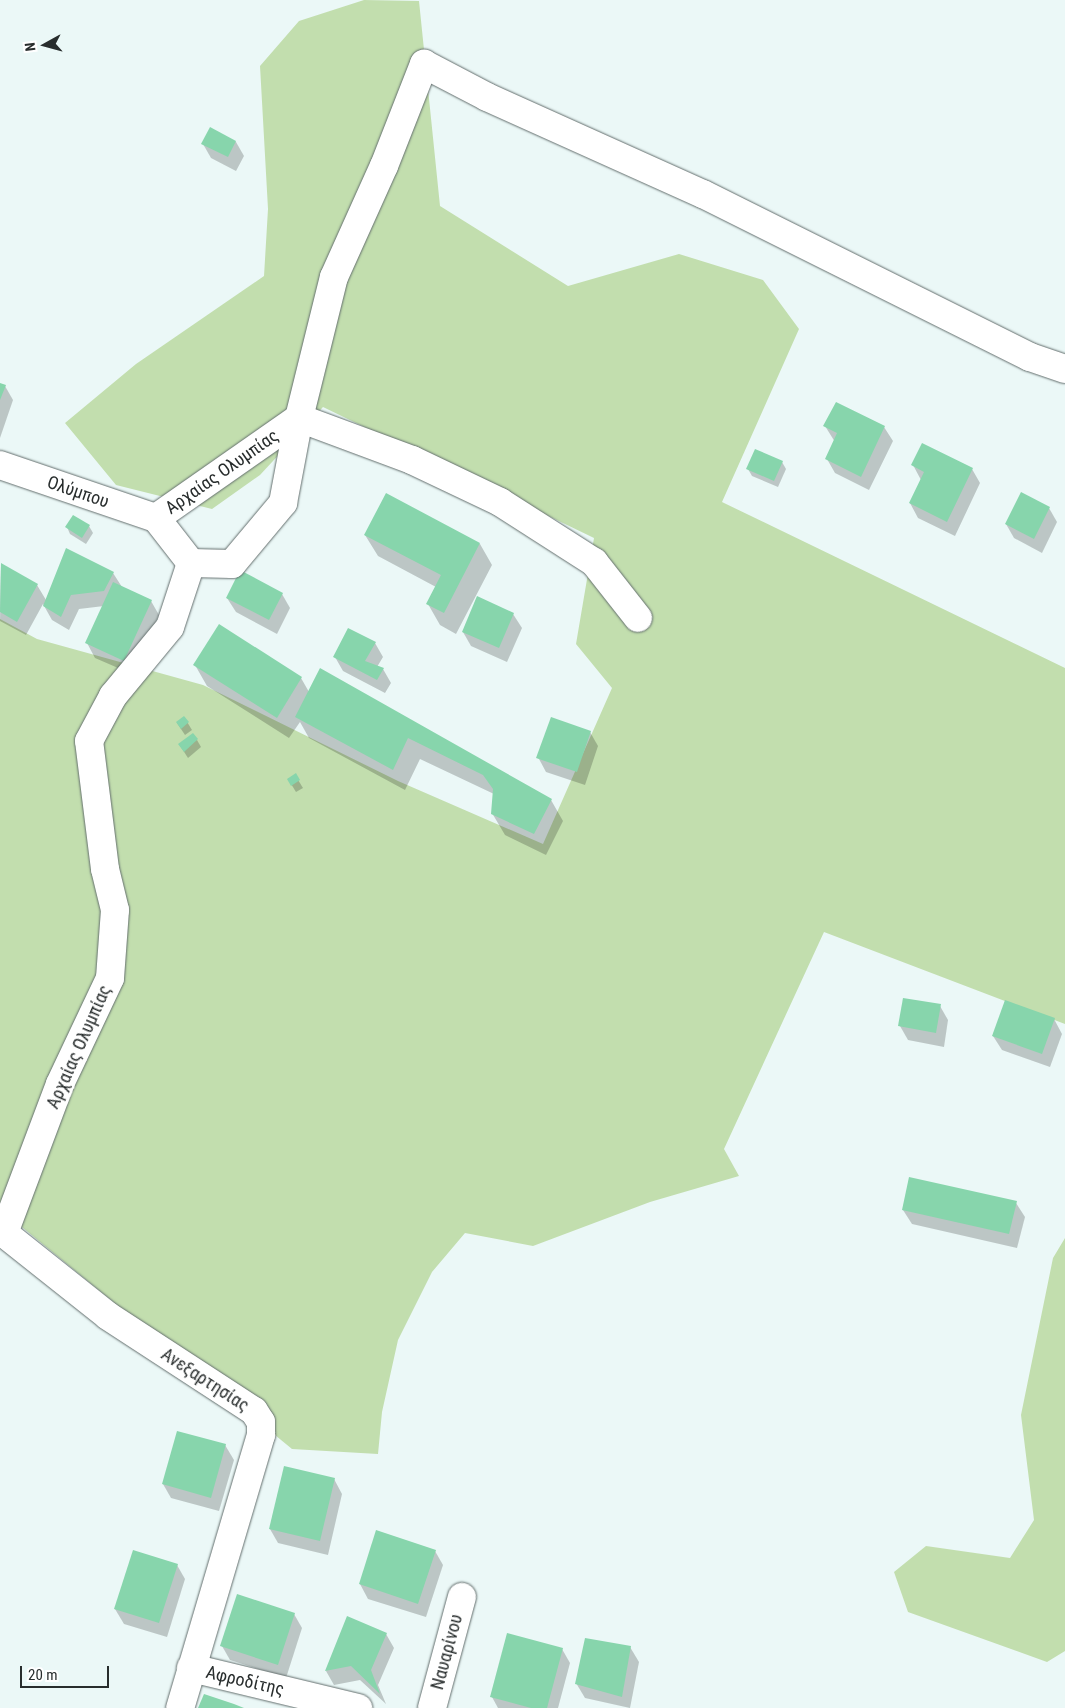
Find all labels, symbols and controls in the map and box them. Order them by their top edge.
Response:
north arrow [20,20,70,70]
text: N [22,42,39,52]
street label: Αρχαίας Ολυμπίας [161,425,283,519]
street label: Ολύμπου [44,471,112,513]
street label: Αρχαίας Ολυμπίας [42,982,116,1112]
street label: Ανεξαρτησίας [157,1344,253,1416]
street label: Ναυαρίνου [427,1612,467,1692]
scale bar [22,1656,111,1688]
street label: Αφροδίτης [204,1662,286,1700]
text: 20 m [28,1666,58,1684]

